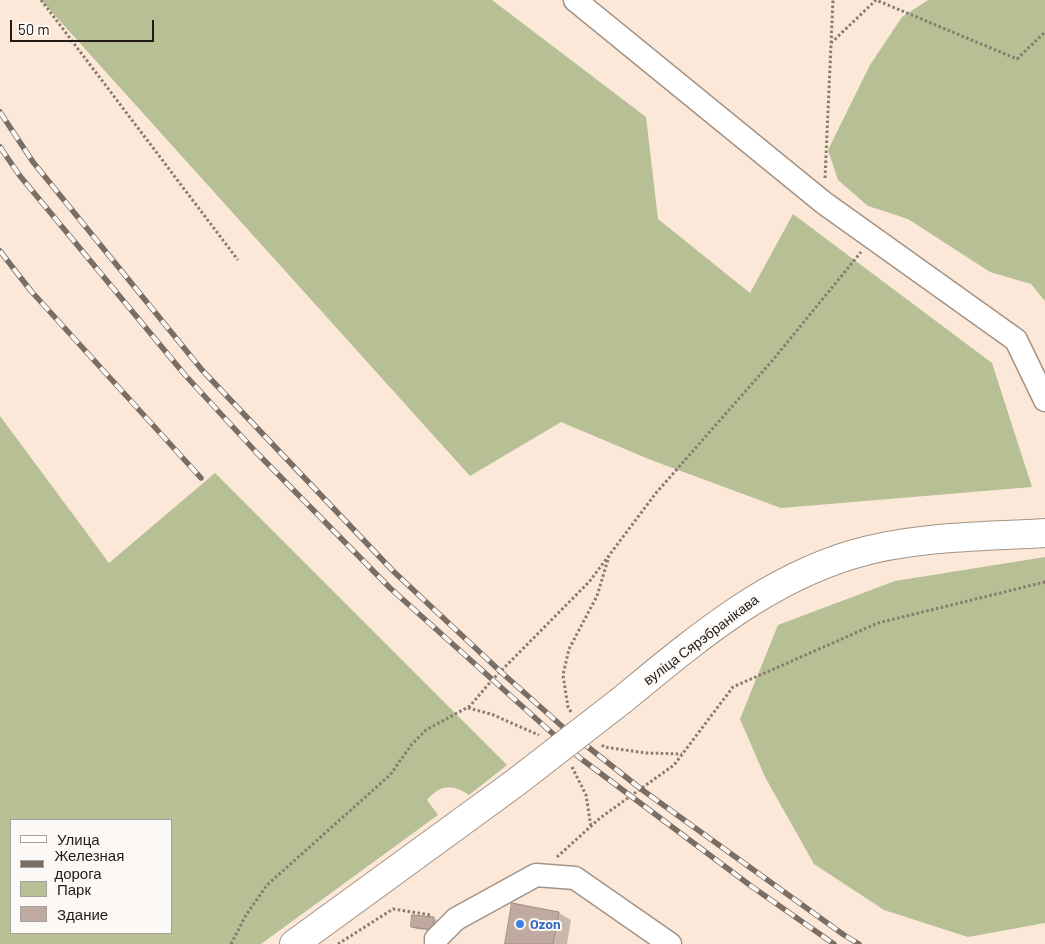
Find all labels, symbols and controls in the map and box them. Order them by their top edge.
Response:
scale bar [12,10,156,42]
text: 50 m [18,20,50,38]
street label: вуліца Сярэбранікава [640,591,762,689]
legend [10,819,172,934]
text: Улица [57,830,100,848]
text: Железная дорога [54,846,124,882]
text: Парк [57,880,91,898]
text: Здание [57,905,108,923]
place label: Ozon [530,916,561,932]
marker: Ozon [514,918,526,930]

